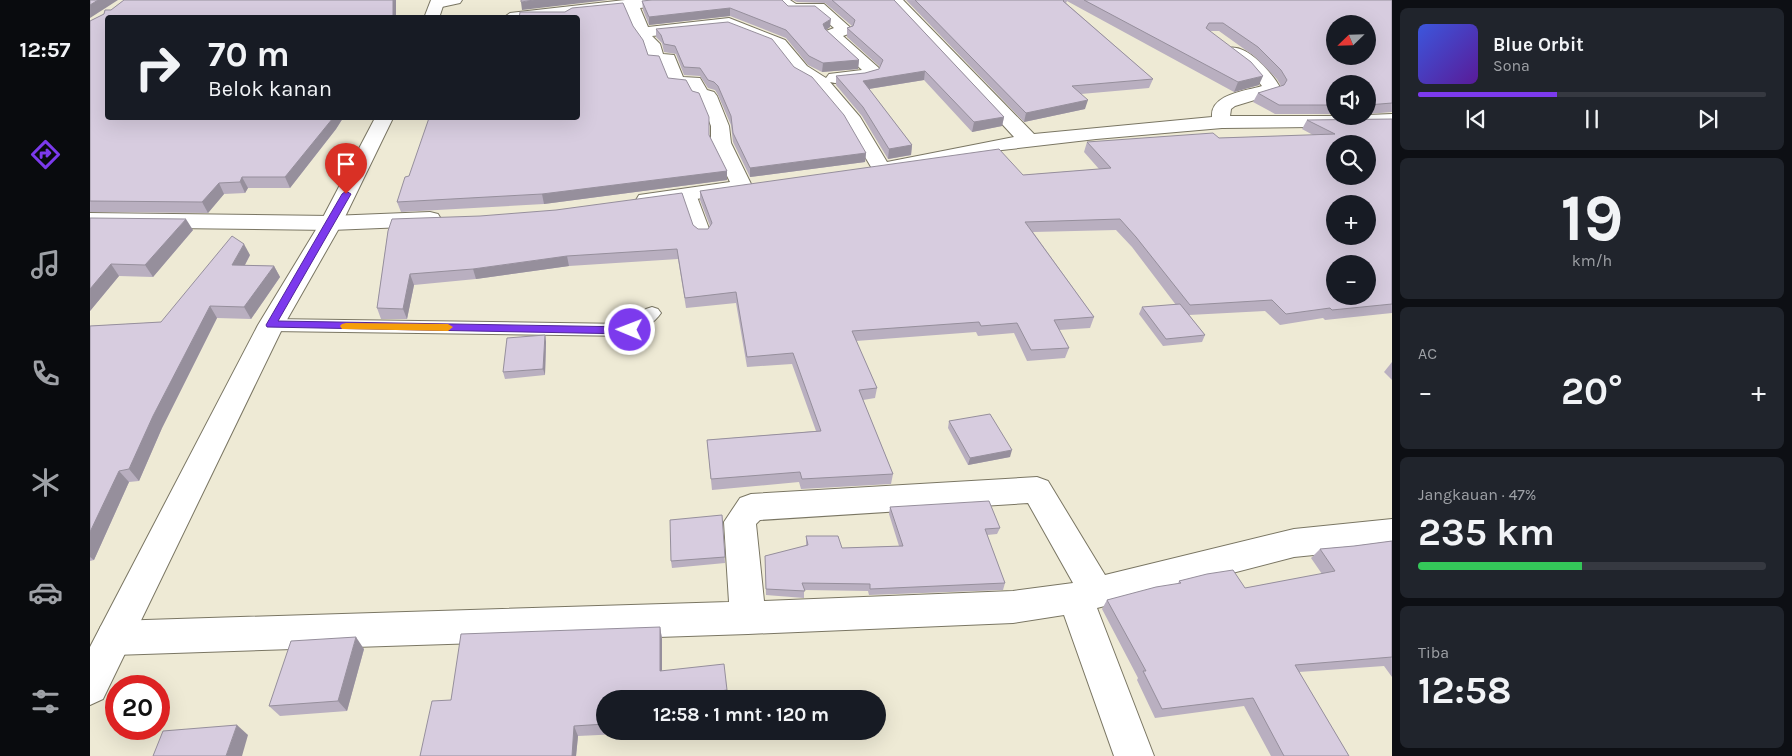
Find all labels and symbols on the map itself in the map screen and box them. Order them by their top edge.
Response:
north arrow [1326,15,1376,65]
pin [325,143,367,194]
position arrow [603,303,655,355]
speed limit sign: 20 [105,675,170,740]

